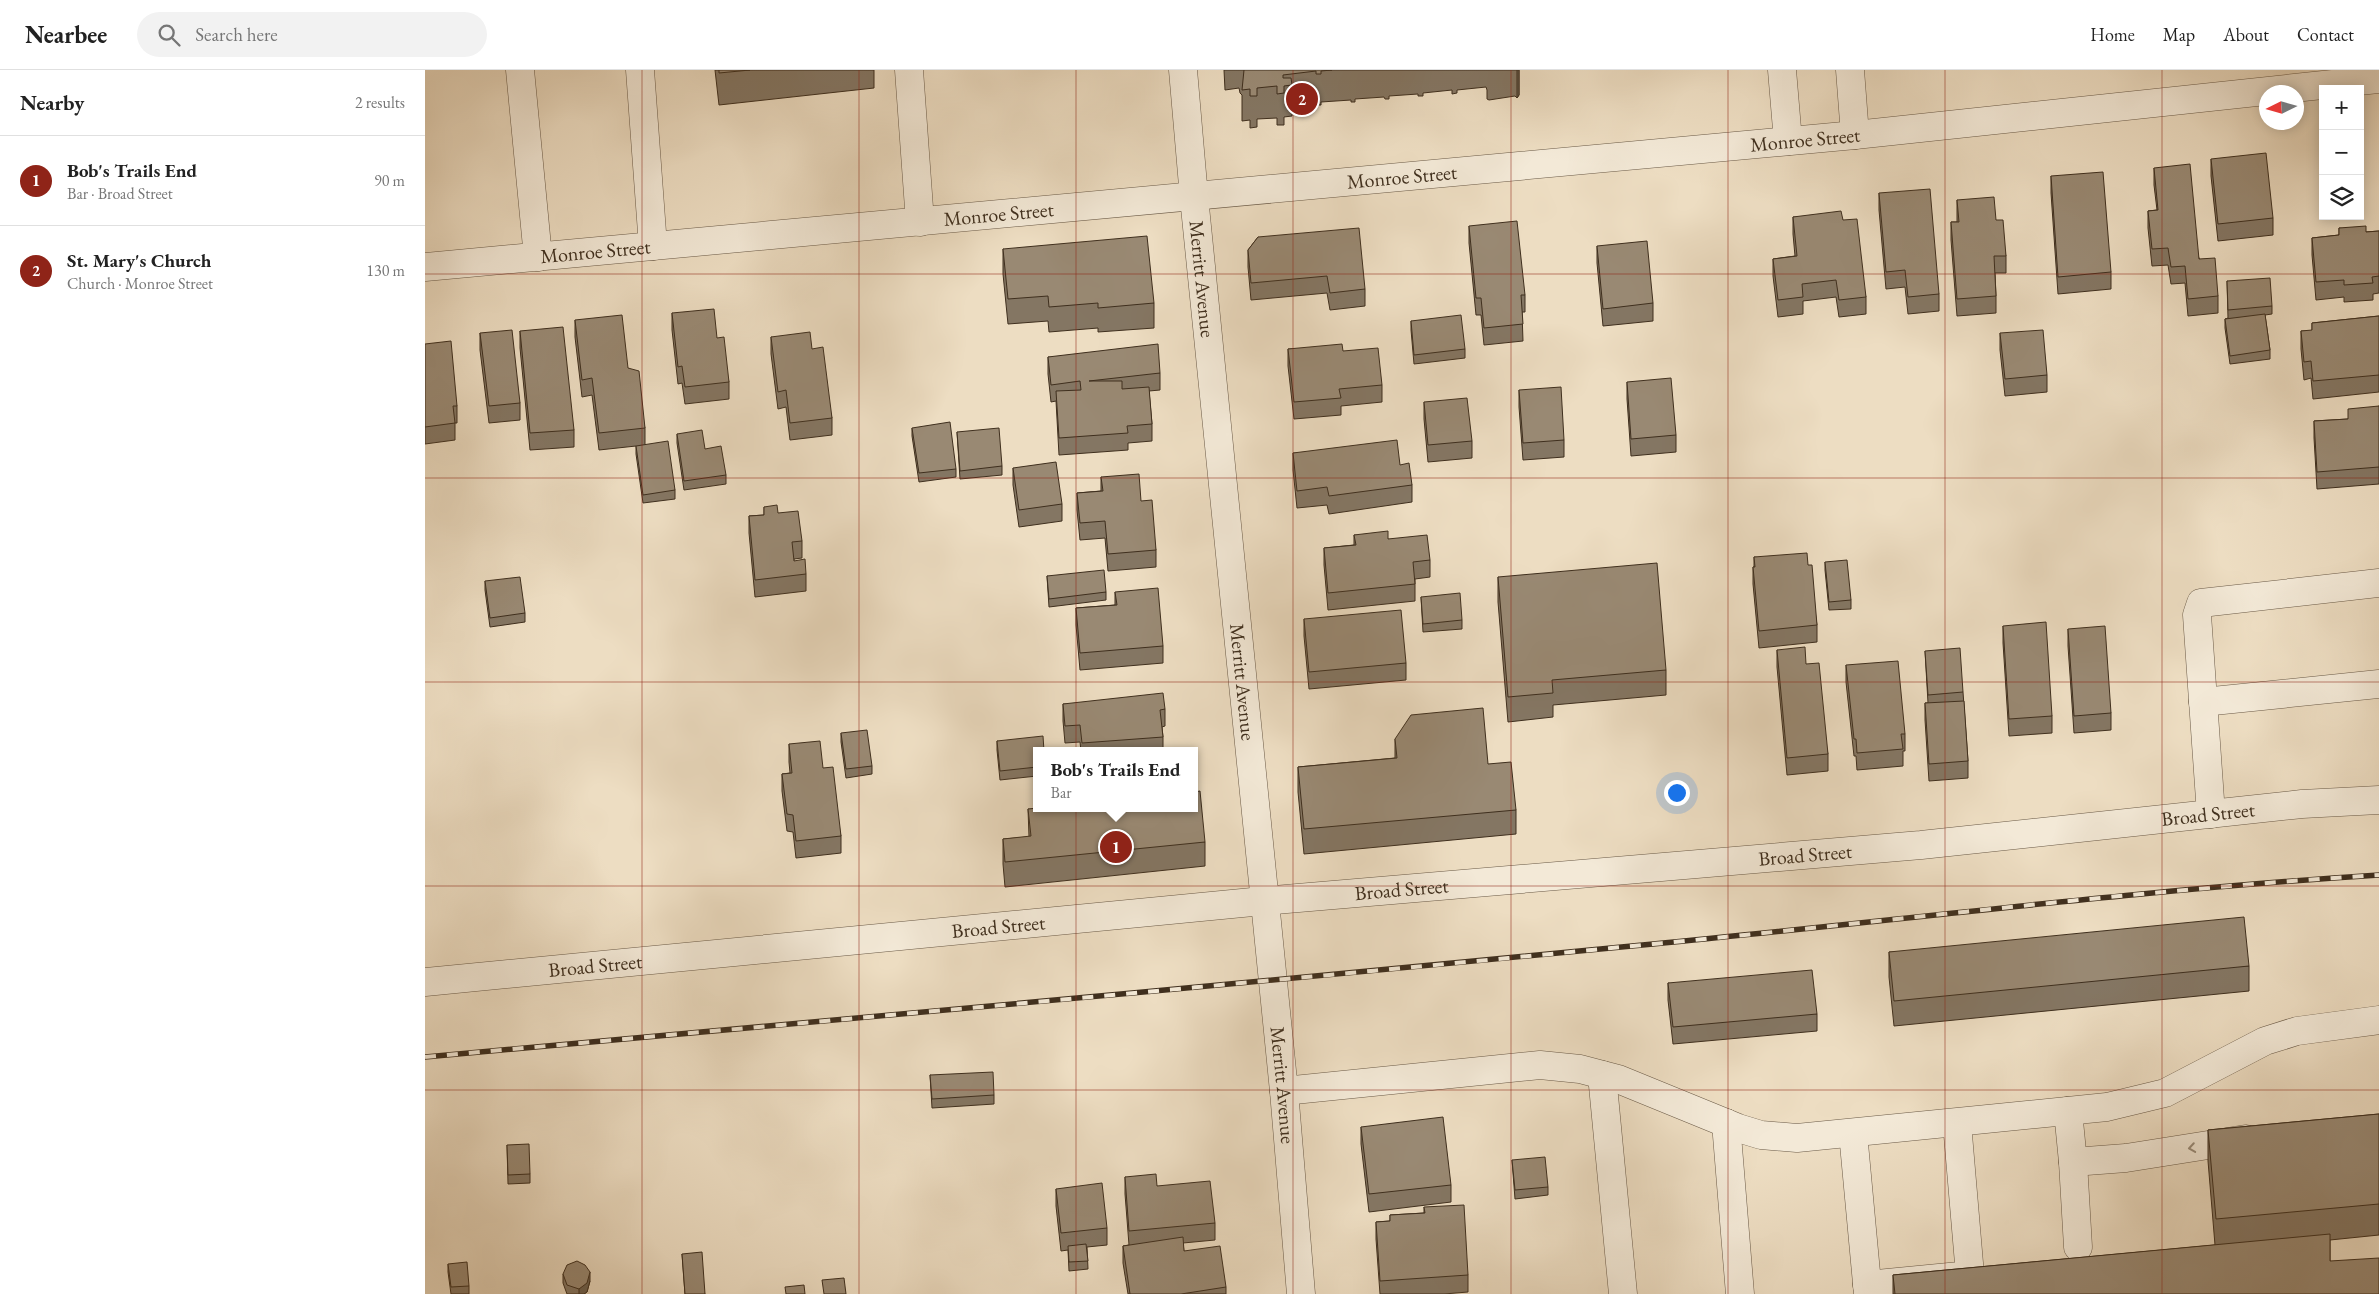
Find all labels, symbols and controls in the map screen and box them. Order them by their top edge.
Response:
search box [137,12,487,57]
text: Nearbee [25,19,107,50]
icon: search [155,21,183,49]
text: Search here [195,22,278,47]
text: Home [2090,23,2135,46]
text: Map [2163,23,2195,46]
text: About [2223,23,2269,46]
text: Contact [2297,23,2354,46]
pin: 2 [1286,80,1318,118]
north arrow [2259,85,2304,130]
map controls [2319,85,2364,220]
button: + [2319,85,2364,130]
text: Nearby [20,89,84,116]
text: 2 results [355,92,405,113]
street label: Monroe Street [1749,121,1862,158]
button: − [2319,130,2364,175]
text: Bob's Trails End [67,158,197,183]
street label: Monroe Street [1346,159,1459,195]
text: 1 [32,170,40,191]
text: 90 m [374,170,405,191]
button: layers [2319,175,2364,220]
text: Bar · Broad Street [67,183,173,204]
street label: Monroe Street [942,196,1055,232]
street label: Merritt Avenue [1183,219,1221,339]
street label: Monroe Street [539,233,652,269]
text: St. Mary's Church [67,248,211,273]
text: 2 [32,260,40,281]
text: 130 m [366,260,405,281]
text: Church · Monroe Street [67,273,213,294]
street label: Merritt Avenue [1224,622,1262,742]
popup [1033,747,1198,812]
text: Bob's Trails End [1051,757,1180,782]
your location [1664,780,1690,806]
text: Bar [1051,782,1072,803]
street label: Broad Street [2160,796,2257,832]
pin: 1 [1100,828,1132,866]
street label: Broad Street [1757,838,1854,872]
street label: Broad Street [1354,872,1450,906]
street label: Broad Street [950,909,1047,944]
street label: Broad Street [547,948,644,983]
street label: Merritt Avenue [1265,1025,1301,1145]
one-way arrow [2187,1142,2196,1152]

